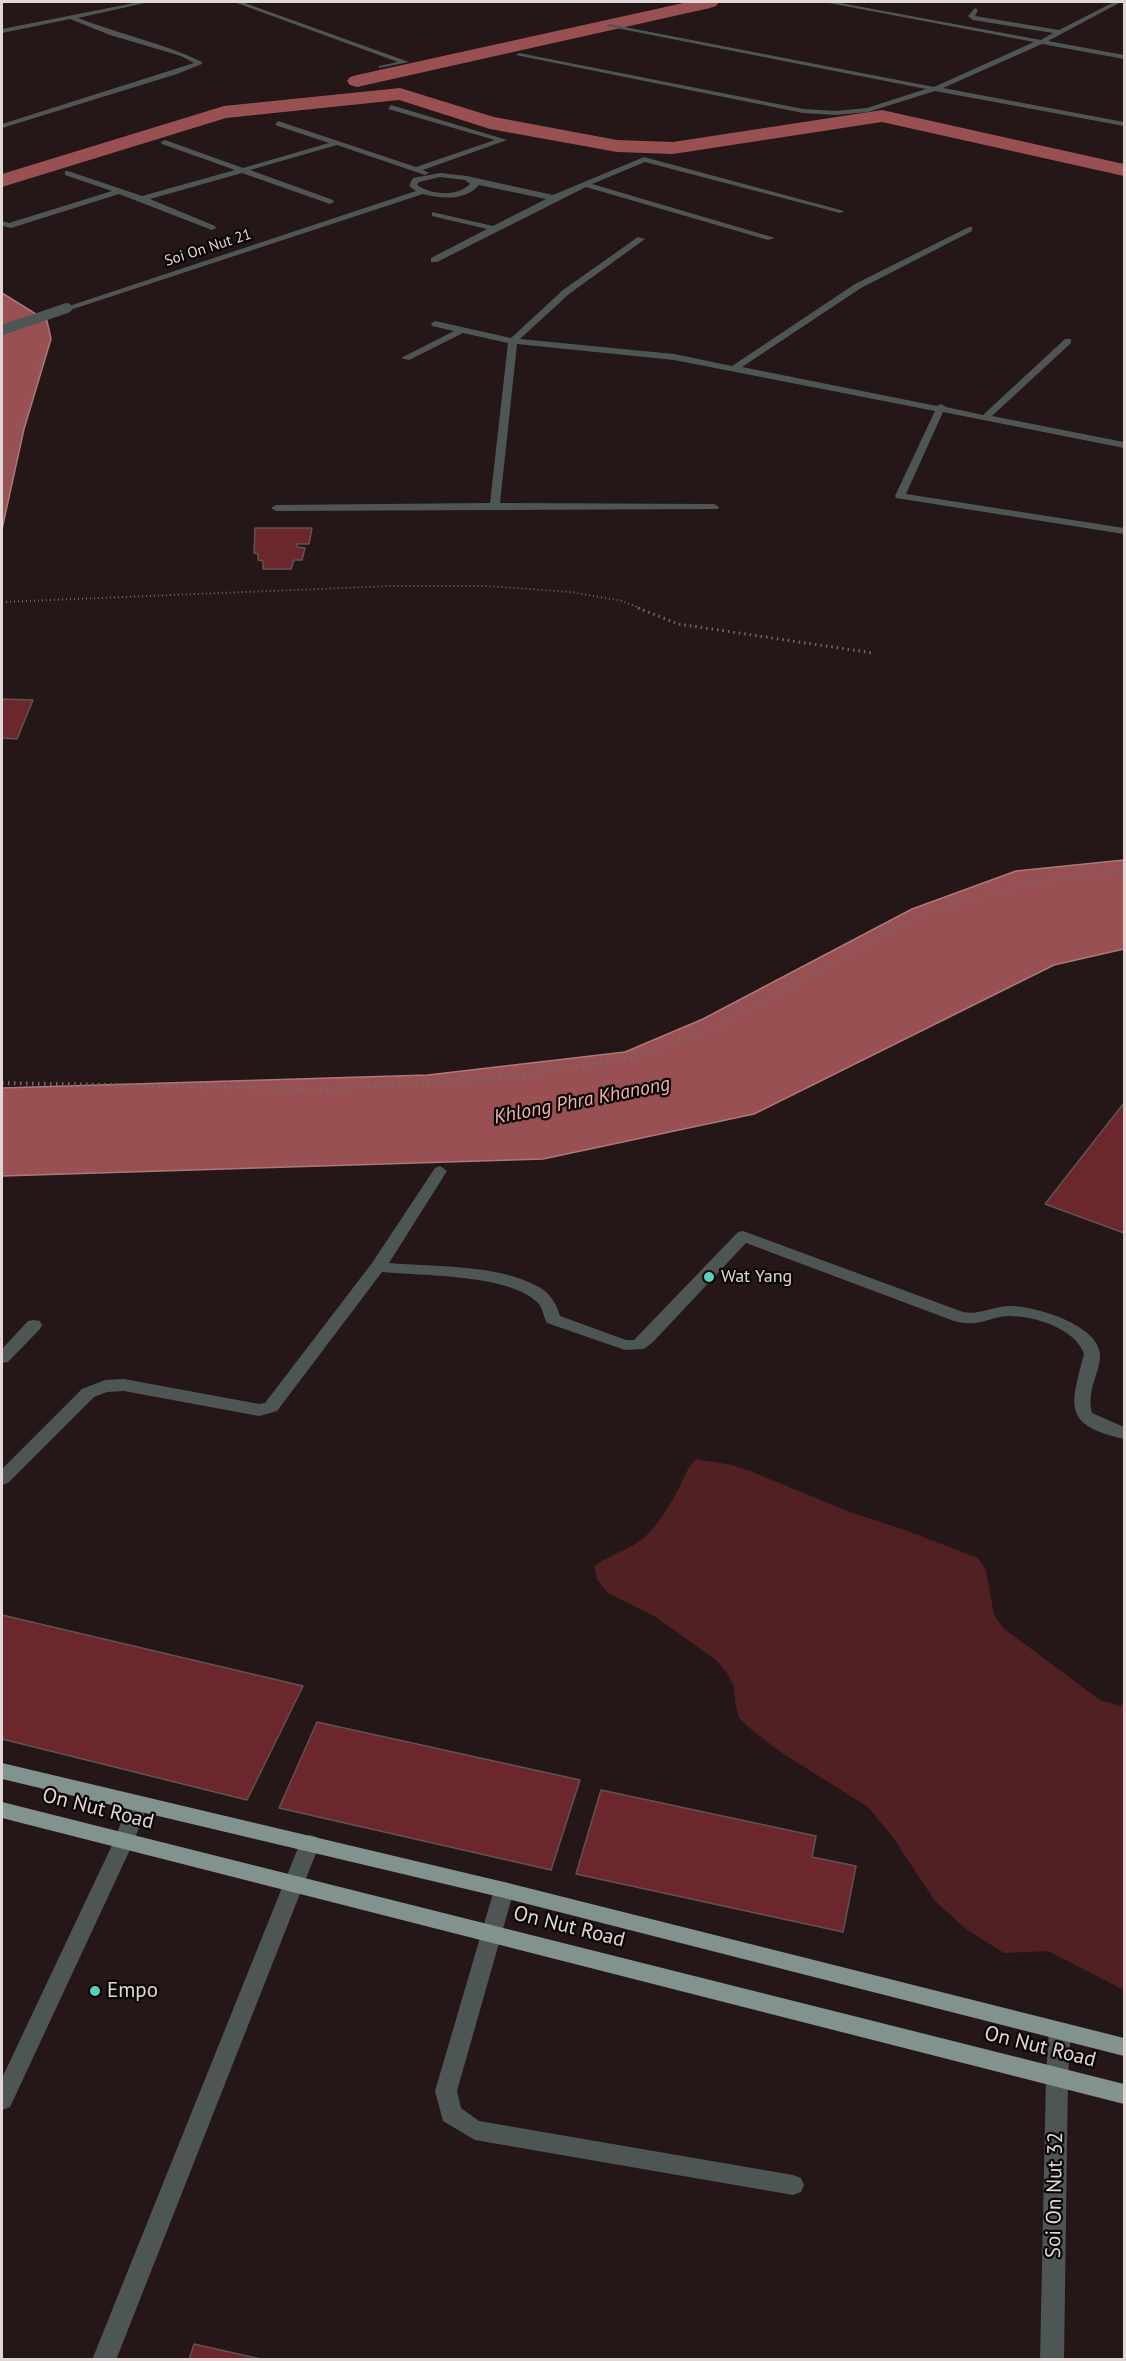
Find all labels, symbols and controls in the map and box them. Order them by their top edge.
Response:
street label: Soi On Nut 21 [162,226,254,270]
water label: Khlong Phra Khanong [492,1072,672,1130]
place label: Wat Yang [721,1266,792,1288]
marker: Wat Yang [702,1270,716,1284]
street label: On Nut Road [40,1783,156,1835]
street label: On Nut Road [511,1901,627,1953]
place label: Empo [107,1978,158,2004]
marker: Empo [88,1984,102,1998]
street label: On Nut Road [982,2021,1098,2073]
street label: Soi On Nut 32 [1041,2132,1069,2258]

